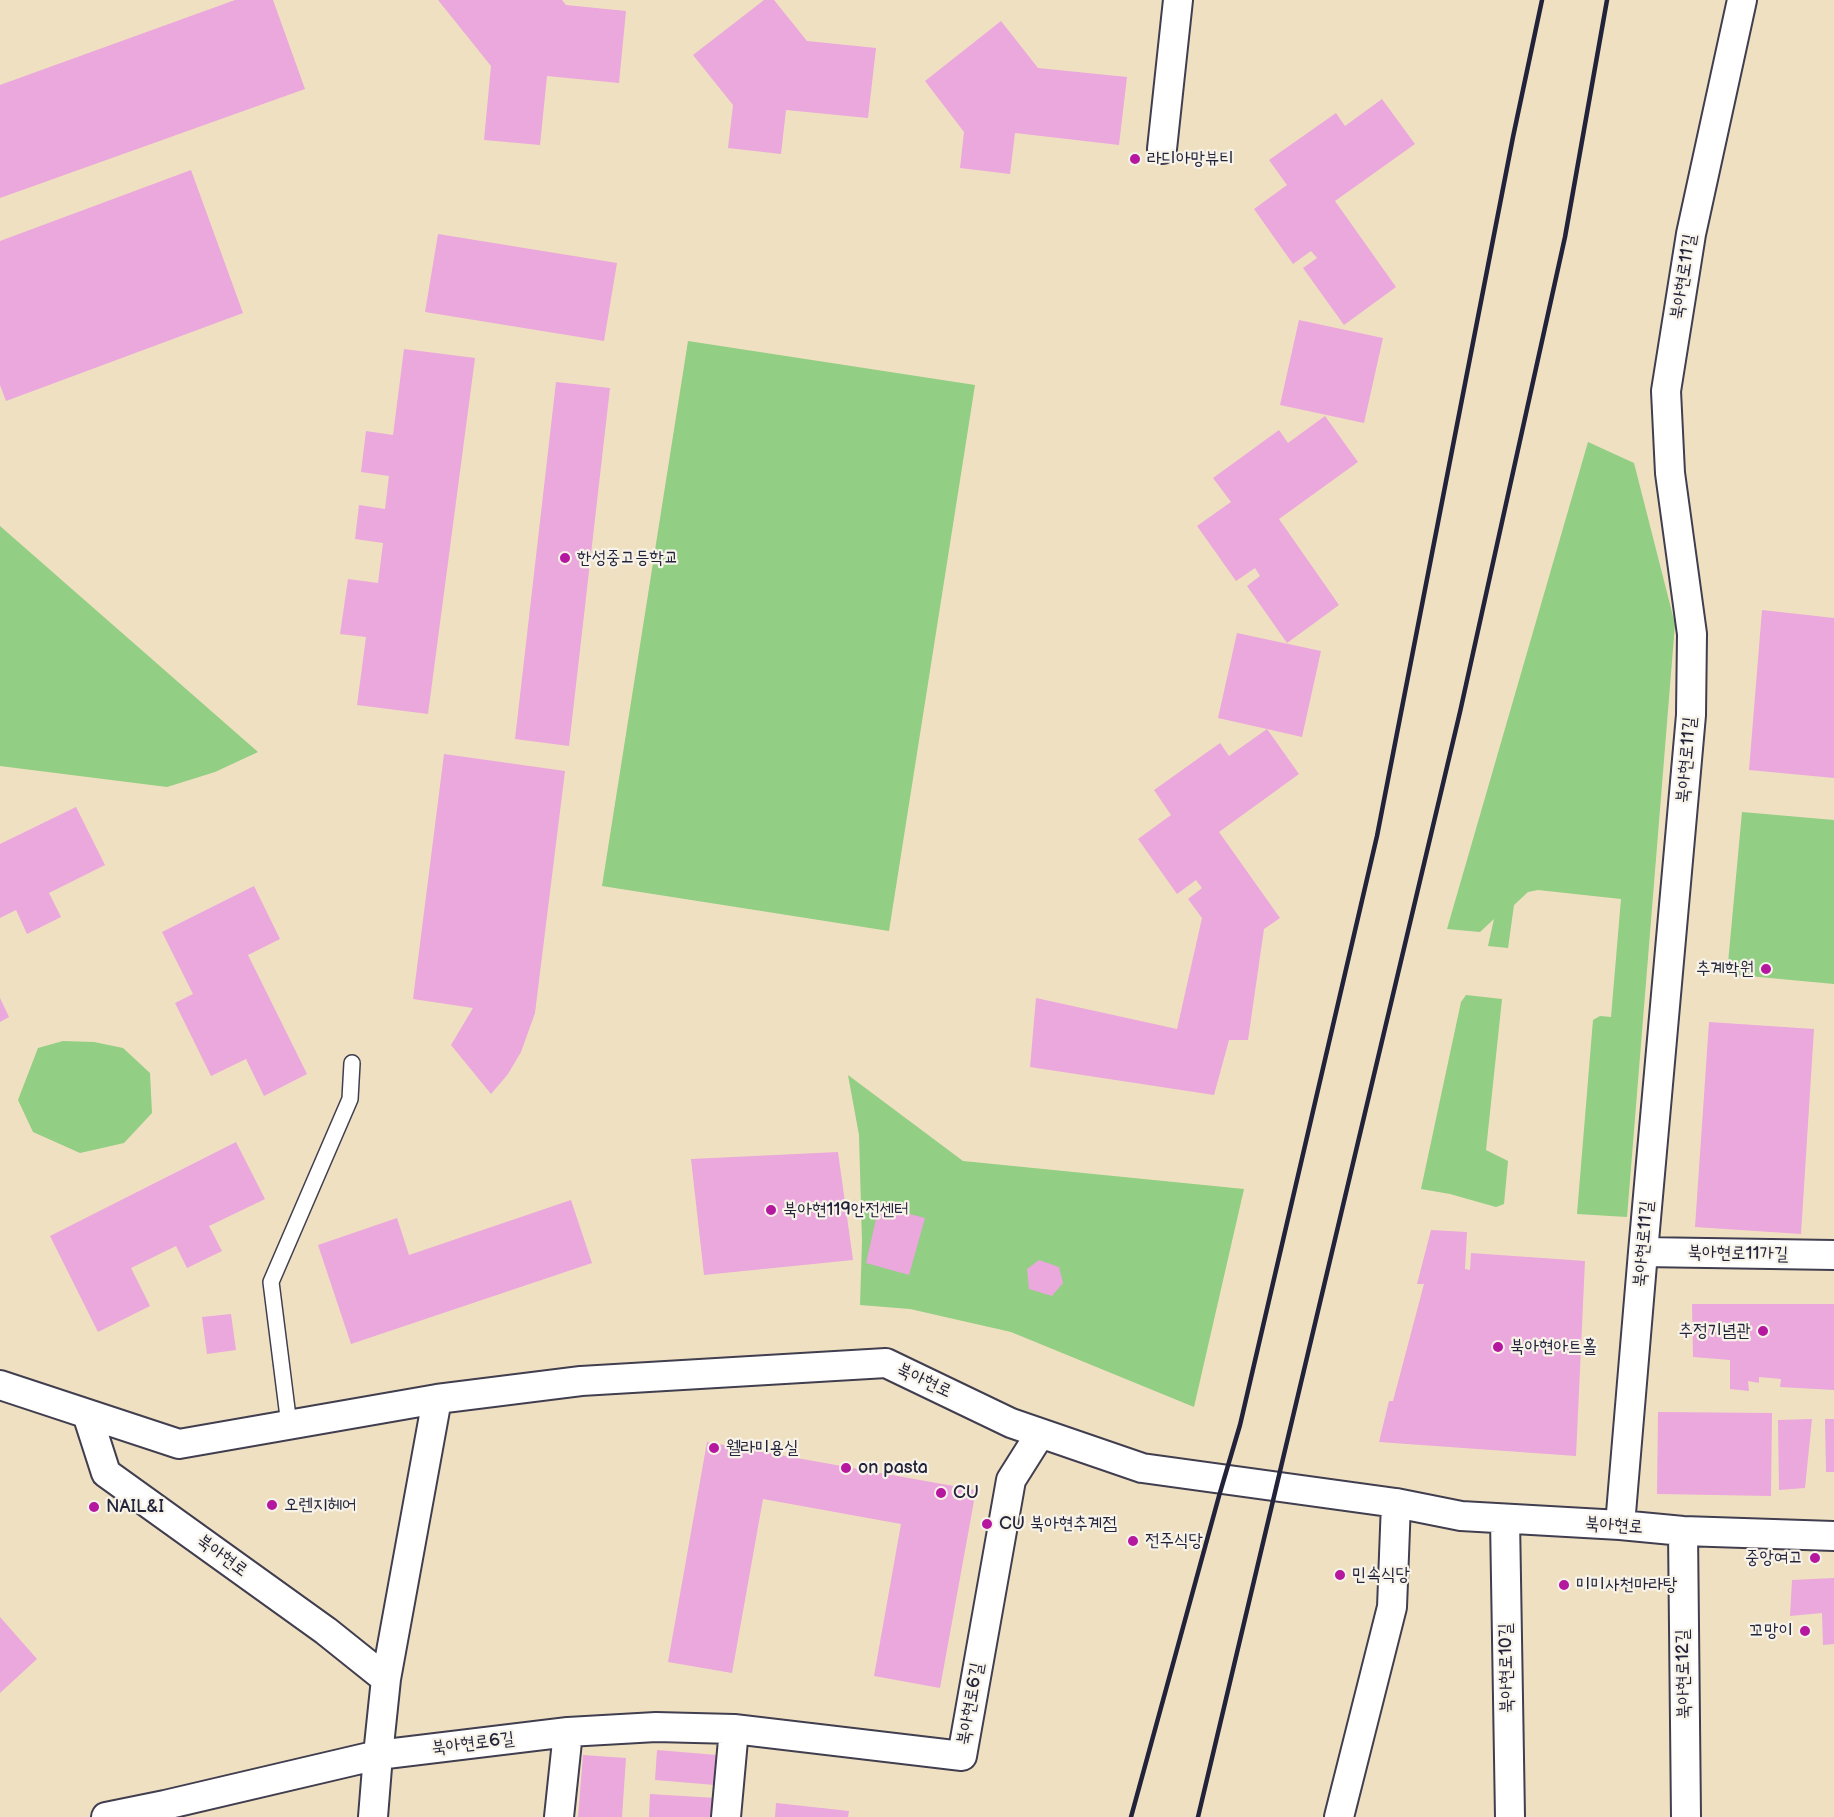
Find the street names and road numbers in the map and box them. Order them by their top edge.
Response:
street label: 북아현로11길 [1667,233,1701,321]
street label: 북아현로11길 [1672,716,1702,804]
street label: 북아현로11길 [1629,1200,1659,1288]
street label: 북아현로11가길 [1687,1242,1789,1266]
street label: 북아현로 [893,1359,955,1403]
street label: 북아현로 [1584,1513,1644,1539]
street label: 북아현로 [192,1530,252,1582]
street label: 북아현로10길 [1495,1623,1519,1713]
street label: 북아현로12길 [1672,1629,1696,1719]
street label: 북아현로6길 [953,1661,989,1747]
street label: 북아현로6길 [430,1728,516,1760]

